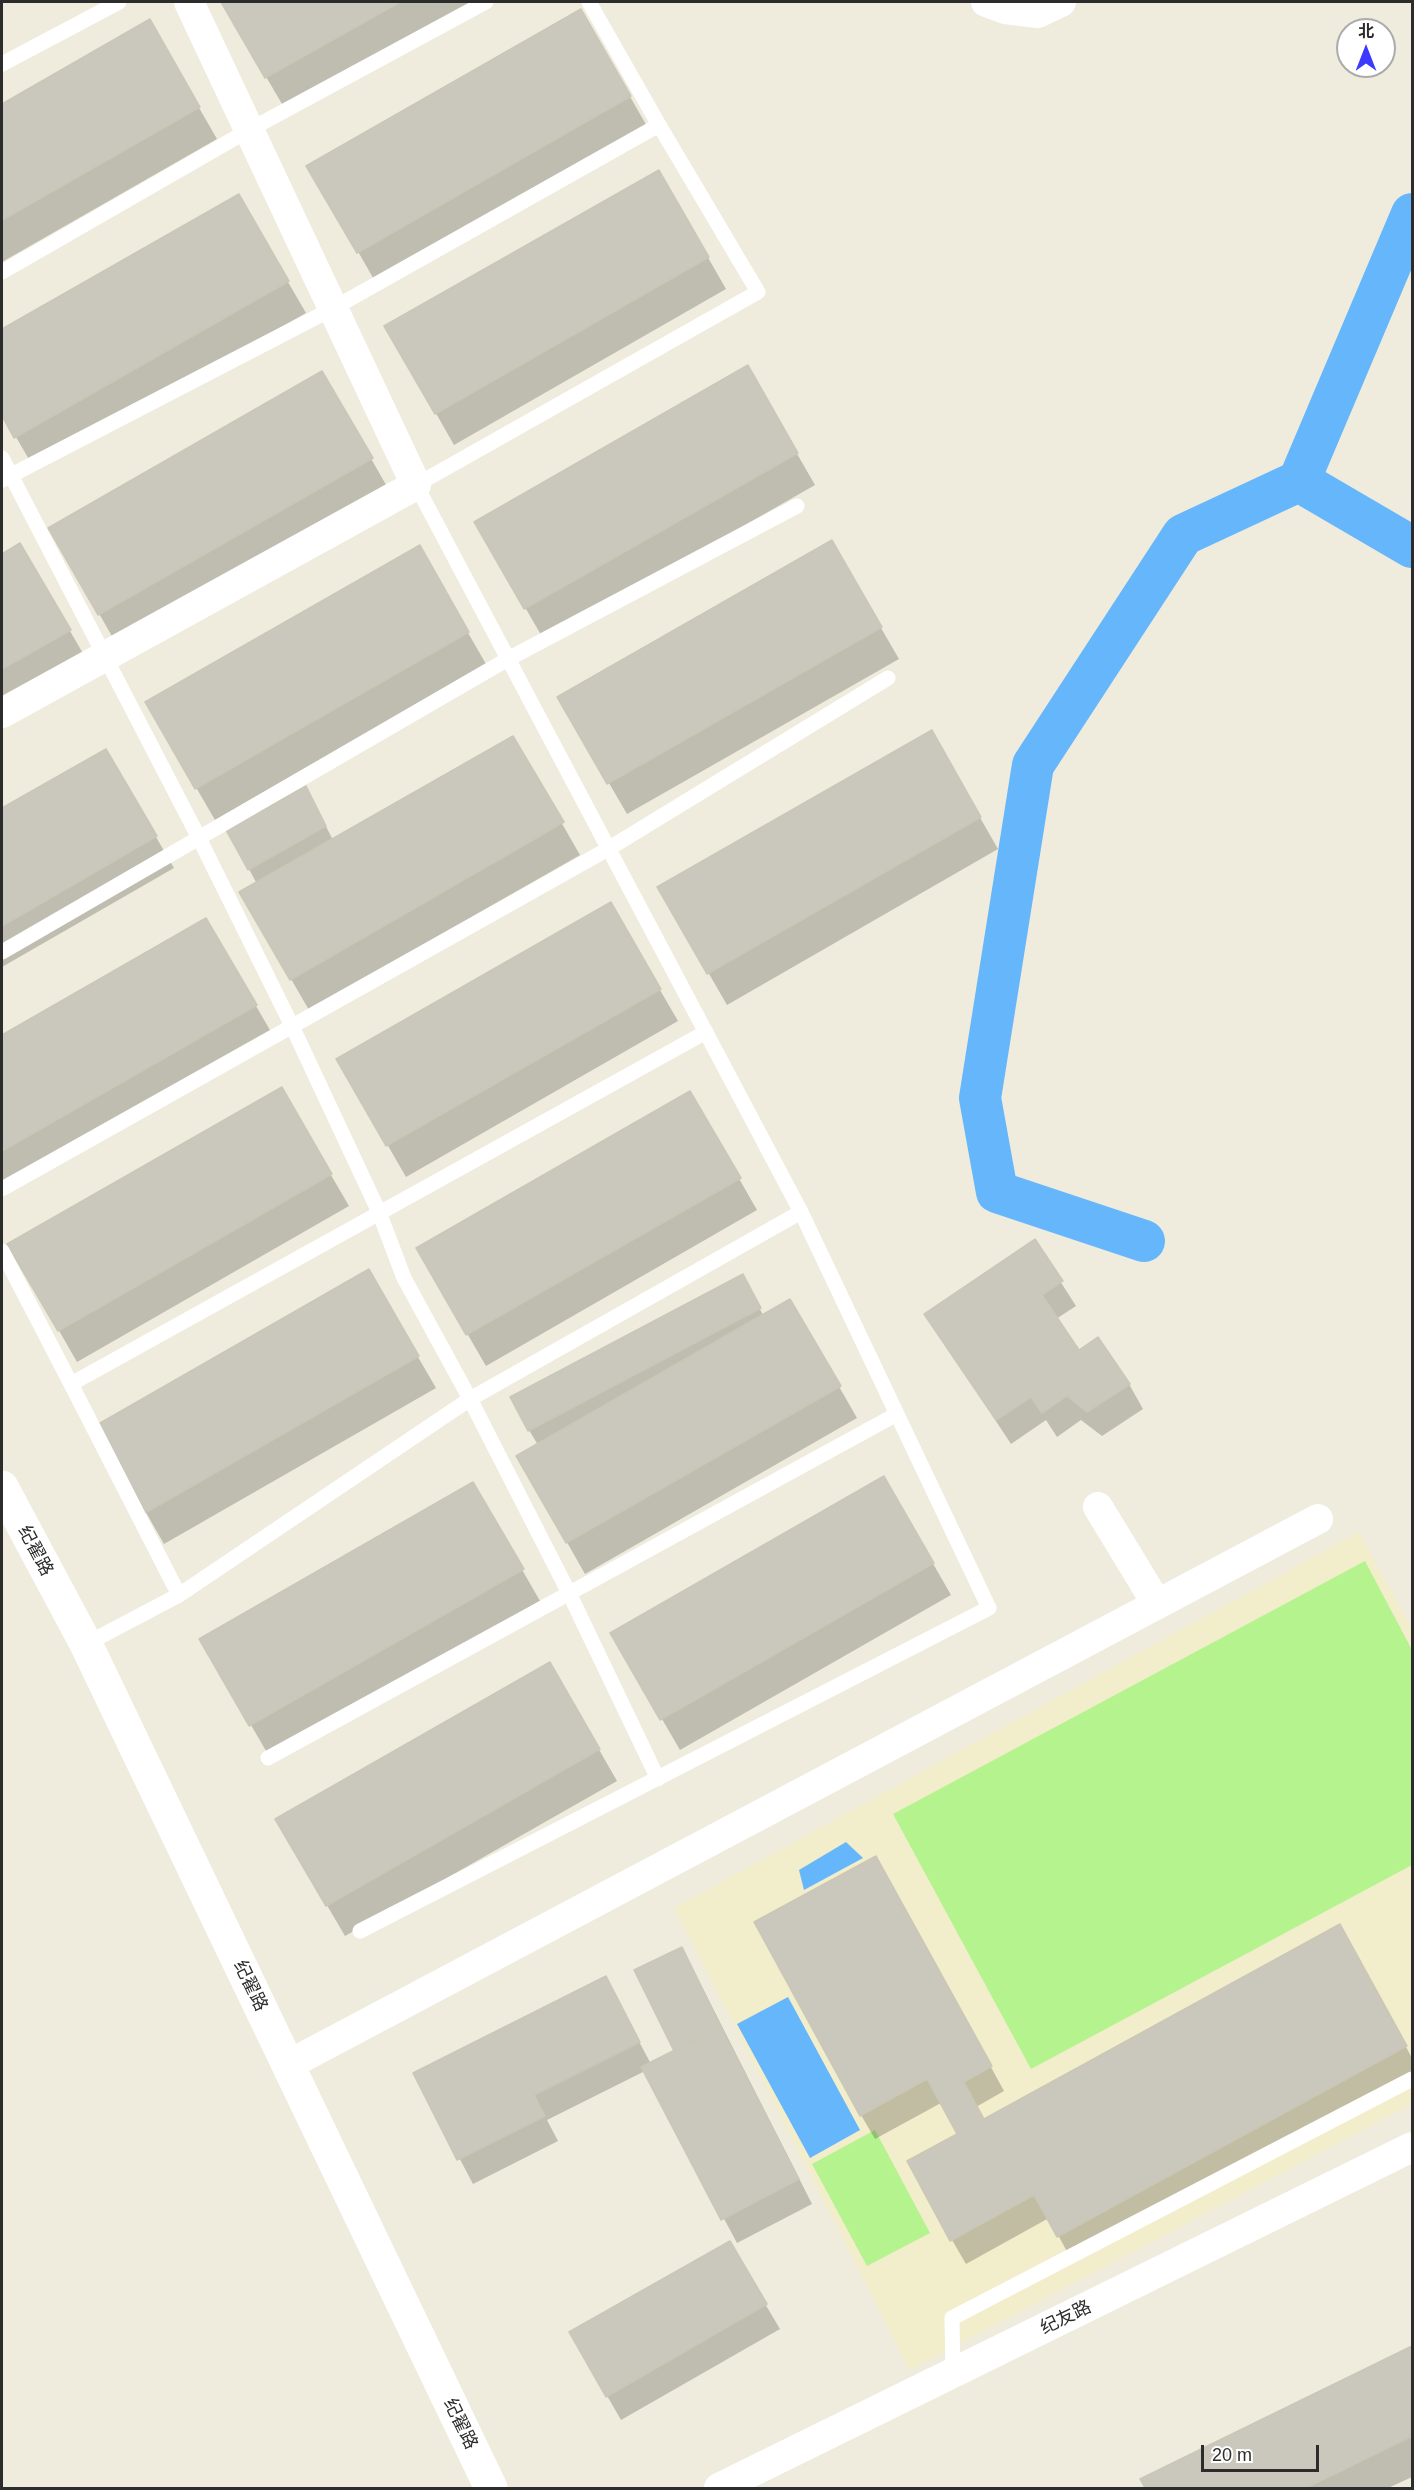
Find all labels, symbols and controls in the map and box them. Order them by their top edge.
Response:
north arrow [1336,18,1396,78]
text: 北 [1358,23,1374,40]
street label: 纪翟路 [13,1522,57,1580]
street label: 纪翟路 [228,1957,272,2015]
street label: 纪友路 [1037,2296,1095,2340]
street label: 纪翟路 [438,2395,482,2453]
scale bar [1204,2433,1322,2471]
text: 20 m [1212,2445,1252,2465]

